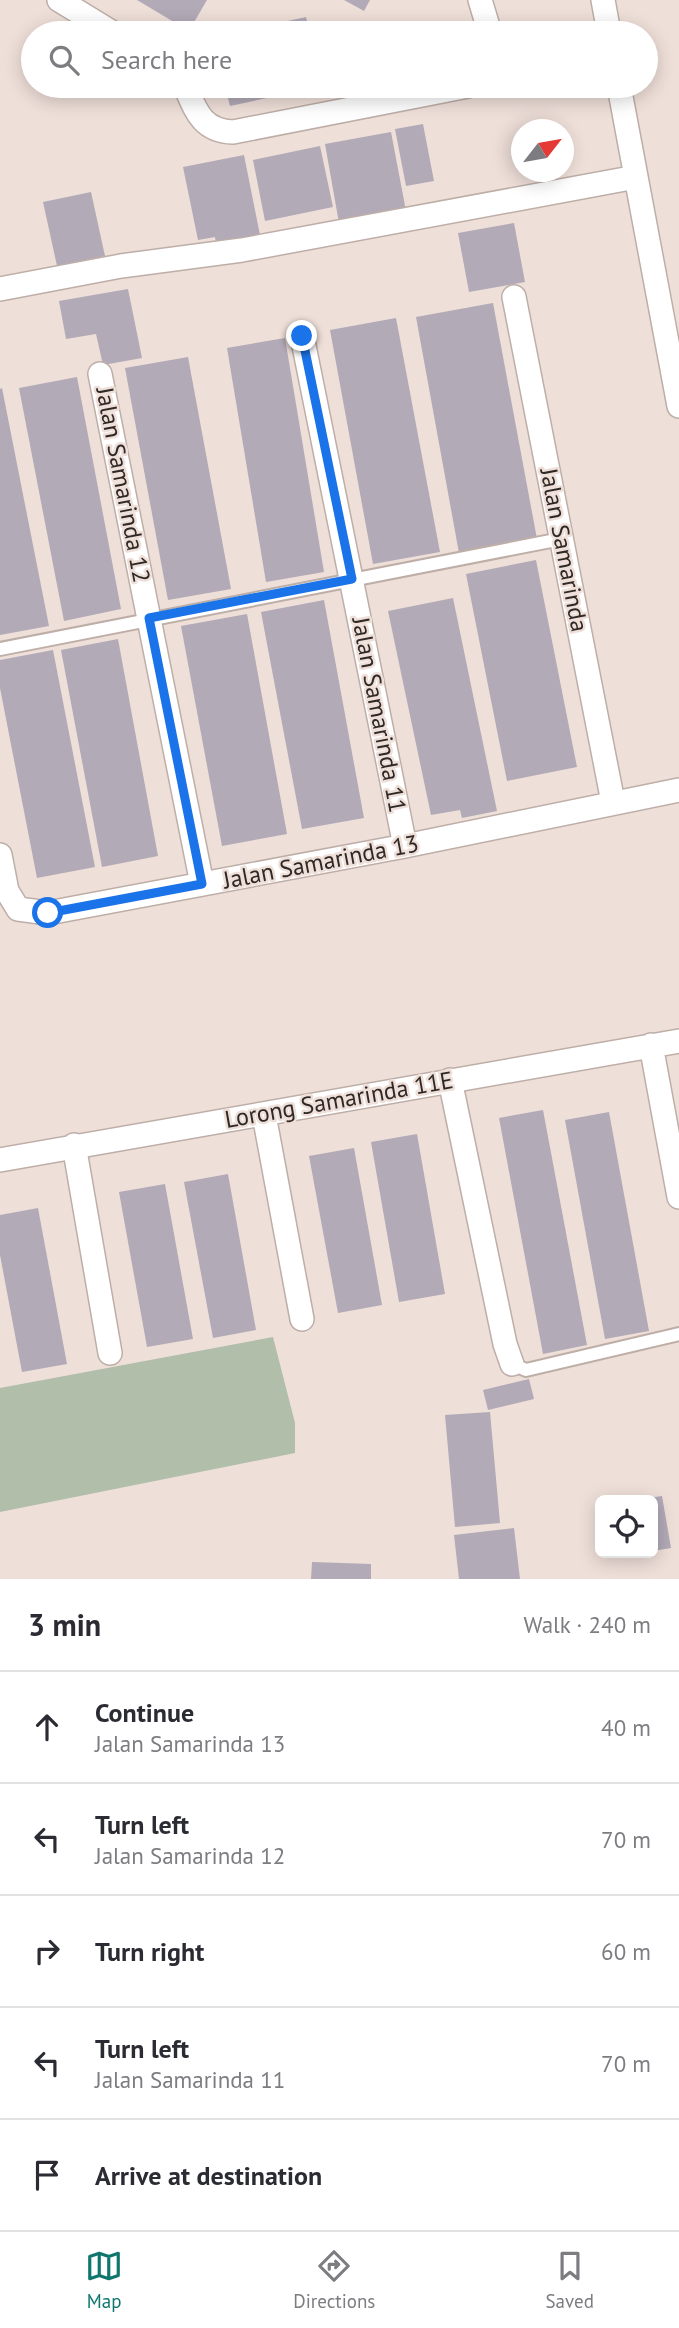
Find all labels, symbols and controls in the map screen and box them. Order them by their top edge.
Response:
search box [21,21,658,98]
icon: search [45,41,83,79]
text: Search here [101,43,232,76]
north arrow [511,119,574,182]
route end [286,320,317,351]
street label: Jalan Samarinda 12 [89,384,158,585]
street label: Jalan Samarinda [533,465,596,634]
street label: Jalan Samarinda 11 [345,614,414,815]
street label: Jalan Samarinda 13 [220,827,421,896]
route start [32,897,63,928]
street label: Lorong Samarinda 11E [222,1064,456,1135]
map controls [595,1495,658,1558]
button: locate [595,1495,658,1558]
text: 3 min [28,1605,101,1644]
text: Walk · 240 m [524,1610,651,1639]
text: Continue [95,1696,194,1729]
icon: ahead [28,1708,66,1746]
text: 40 m [601,1713,651,1742]
text: Jalan Samarinda 13 [95,1729,285,1758]
text: Turn left [95,1808,189,1841]
icon: left [28,1820,66,1858]
text: 70 m [601,1825,651,1854]
text: Jalan Samarinda 12 [95,1841,285,1870]
icon: right [28,1932,66,1970]
text: Turn right [95,1935,204,1968]
text: 60 m [601,1937,651,1966]
text: Turn left [95,2032,189,2065]
icon: left [28,2044,66,2082]
text: 70 m [601,2049,651,2078]
text: Jalan Samarinda 11 [95,2065,285,2094]
icon: arrive [28,2156,66,2194]
text: Arrive at destination [95,2159,322,2192]
tab: Map [85,2247,123,2313]
tab: Directions [293,2247,375,2313]
tab: Saved [546,2247,594,2313]

